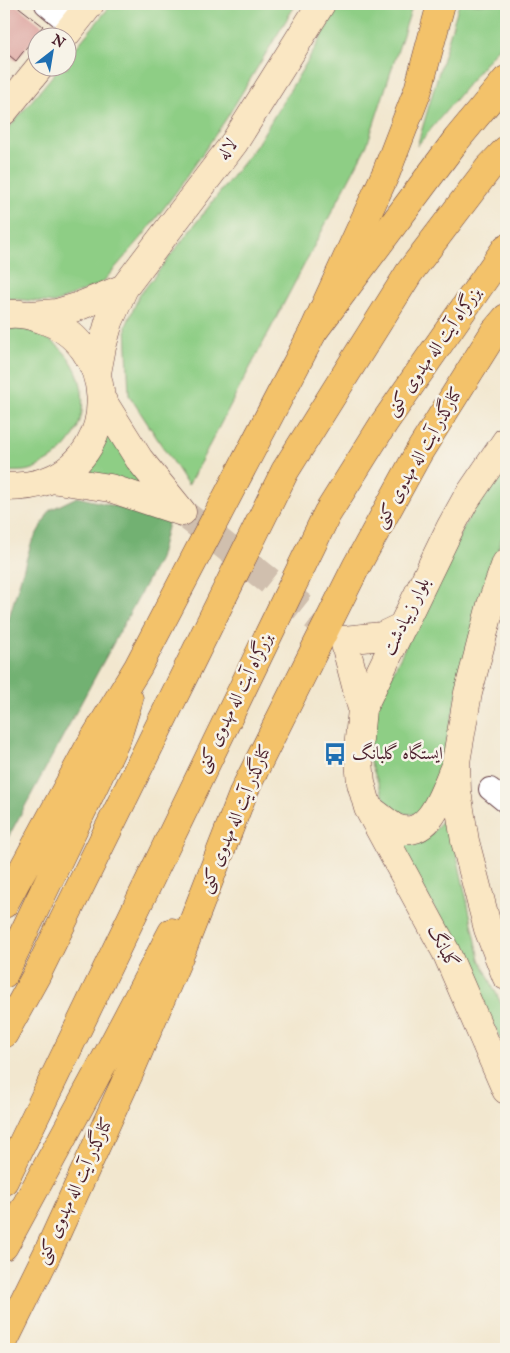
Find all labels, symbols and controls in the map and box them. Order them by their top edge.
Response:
north arrow [28,28,78,78]
text: N [47,30,68,53]
street label: لاله [212,135,244,165]
street label: بزرگراه آیت اله مهدوی کنی [379,282,487,421]
street label: کنارگذر آیت اله مهدوی کنی [367,382,469,533]
street label: بلوار زیبادشت [378,574,436,660]
street label: بزرگراه آیت اله مهدوی کنی [189,628,279,777]
street label: کنارگذر آیت اله مهدوی کنی [192,740,278,897]
bus stop icon: ایستگاه گلبانگ [322,741,348,767]
place label: ایستگاه گلبانگ [352,741,443,766]
street label: گلبانگ [421,920,465,973]
street label: کنارگذر آیت اله مهدوی کنی [28,1113,119,1268]

